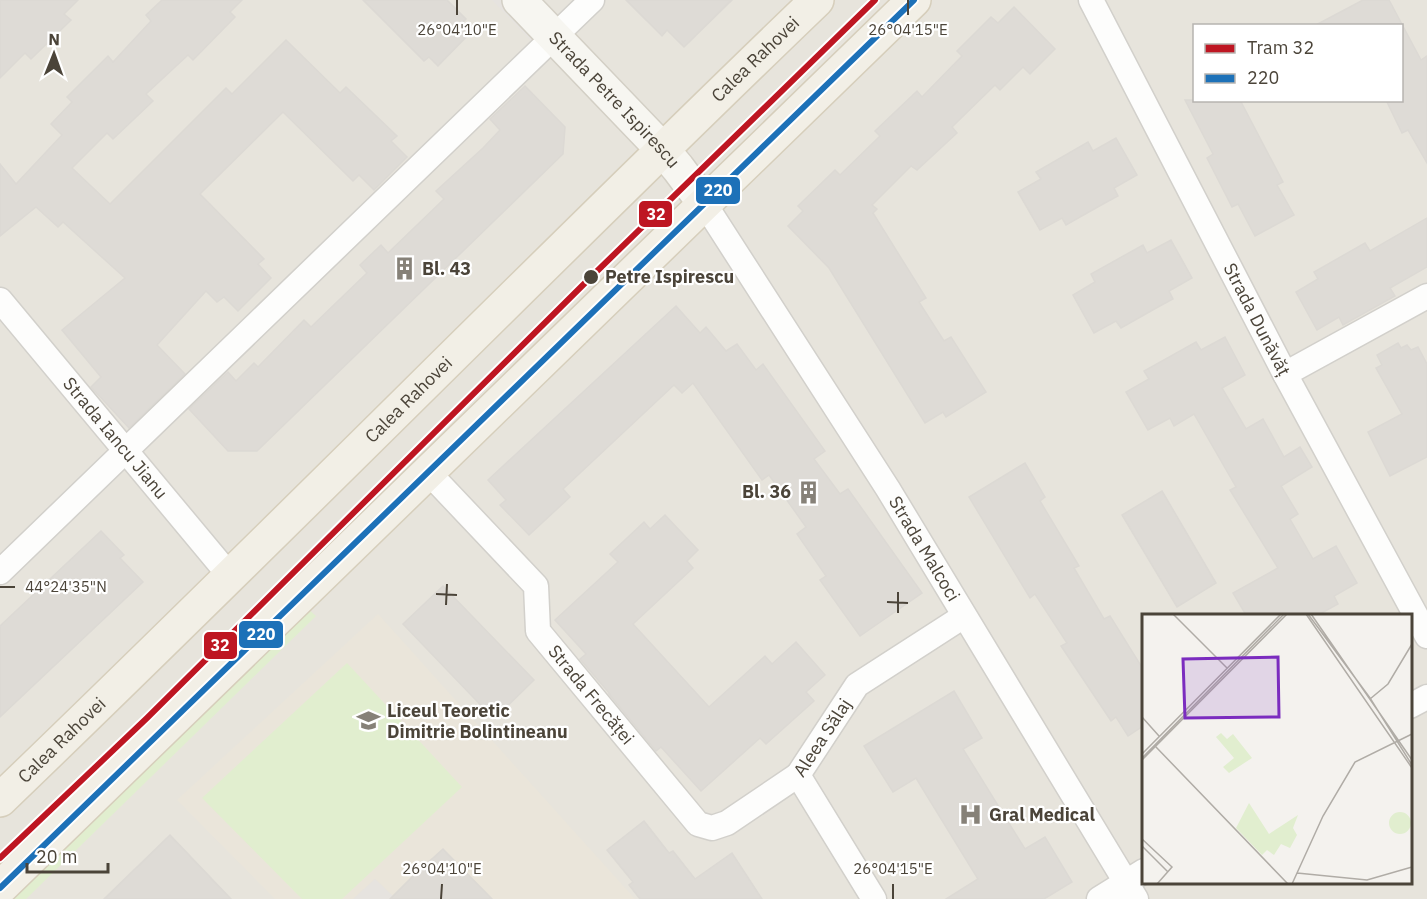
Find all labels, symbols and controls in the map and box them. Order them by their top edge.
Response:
street label: Calea Rahovei [706,11,804,107]
text: 26°04'10"E [417,20,497,39]
text: 26°04'15"E [868,20,948,39]
north arrow [24,24,84,84]
legend [1193,24,1403,102]
street label: Strada Petre Ispirescu [544,26,685,173]
text: N [48,29,60,49]
text: Tram 32 [1247,36,1314,59]
text: 220 [1247,66,1279,89]
line badge: 220 [695,176,741,205]
text: 220 [704,180,733,200]
line badge: 32 [638,200,673,228]
text: 32 [646,204,666,224]
building icon: Bl. 43 [391,256,417,282]
place label: Bl. 43 [422,257,471,280]
street label: Strada Dunăvăț [1218,259,1296,380]
place label: Petre Ispirescu [605,265,734,288]
marker: Petre Ispirescu [582,268,600,286]
street label: Calea Rahovei [360,351,457,448]
street label: Strada Iancu Jianu [58,372,173,504]
building icon: Bl. 36 [796,479,822,505]
place label: Bl. 36 [742,480,791,503]
street label: Strada Malcoci [884,492,965,605]
text: 44°24'35"N [25,577,107,596]
inset map [1142,614,1412,884]
line badge: 220 [238,620,284,649]
text: 220 [247,624,276,644]
line badge: 32 [203,631,238,660]
text: 32 [210,635,230,655]
street label: Strada Frecăței [543,640,639,749]
street label: Calea Rahovei [13,692,110,788]
street label: Aleea Sălaj [788,694,856,781]
place label: Liceul Teoretic Dimitrie Bolintineanu [387,699,568,743]
school or university icon: Liceul Teoretic Dimitrie Bolintineanu [356,708,382,734]
hospital icon: Gral Medical [958,802,984,828]
place label: Gral Medical [989,803,1095,826]
scale bar [27,836,108,874]
text: 20 m [36,845,78,868]
text: 26°04'10"E [402,859,482,878]
text: 26°04'15"E [853,859,933,878]

